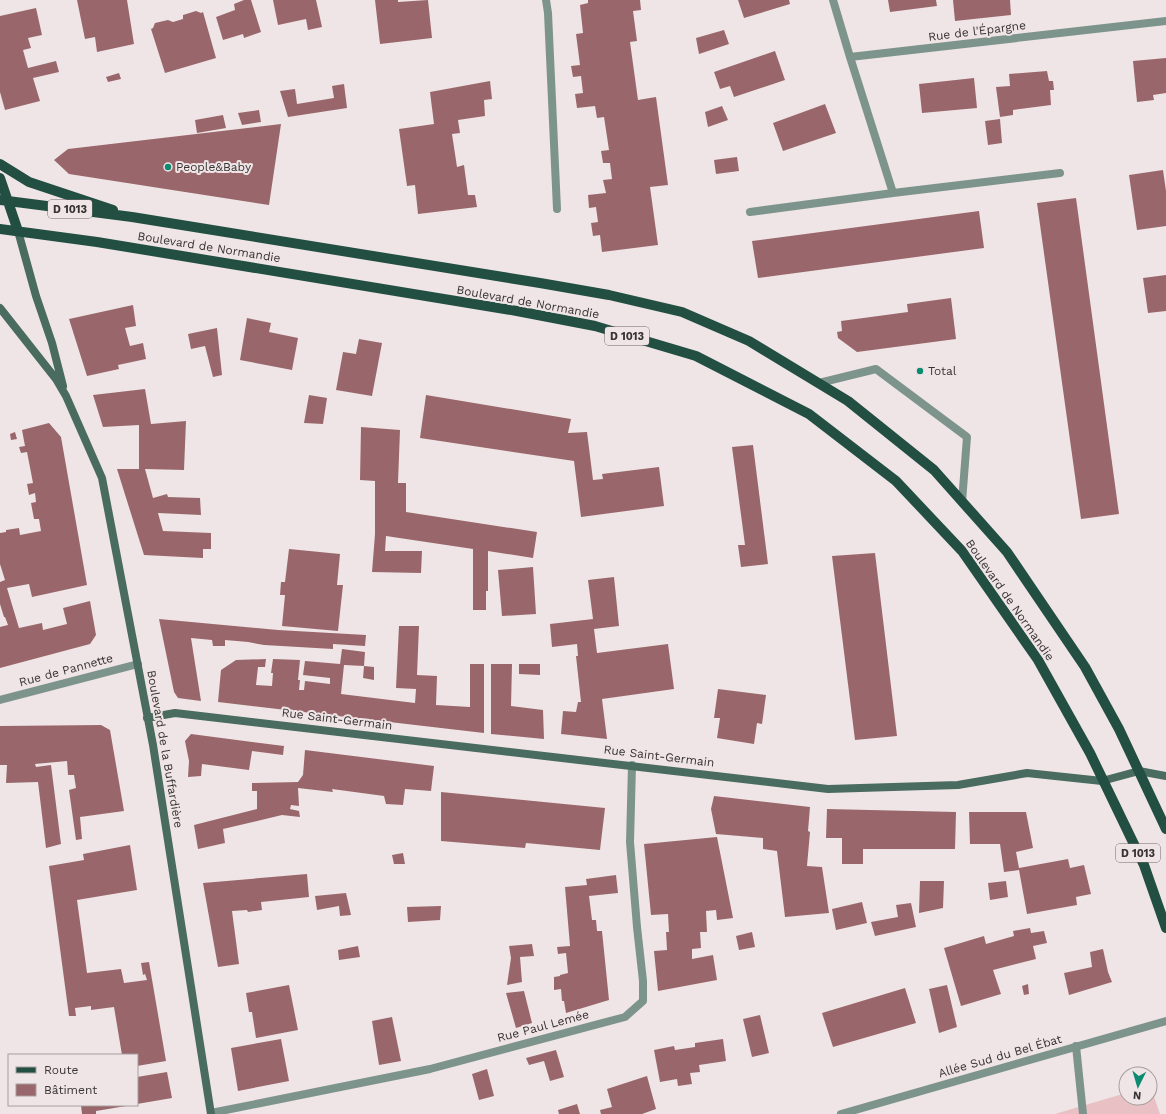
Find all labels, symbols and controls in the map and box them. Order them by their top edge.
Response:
street label: Rue de l'Épargne [927,18,1027,44]
place label: People&Baby [176,160,252,174]
marker: People&Baby [163,162,173,172]
road number: D 1013 [48,200,92,218]
street label: Boulevard de Normandie [136,229,282,265]
street label: Boulevard de Normandie [456,283,601,321]
road number: D 1013 [605,327,649,345]
place label: Total [928,364,957,378]
marker: Total [915,366,925,376]
street label: Boulevard de Normandie [963,537,1057,663]
street label: Rue de Pannette [17,651,115,689]
street label: Boulevard de la Buffardière [144,669,186,829]
street label: Rue Saint-Germain [281,705,393,733]
street label: Rue Saint-Germain [603,742,715,770]
road number: D 1013 [1116,844,1160,862]
street label: Rue Paul Lemée [496,1007,590,1045]
street label: Allée Sud du Bel Ébat [937,1032,1063,1080]
legend [8,1054,138,1106]
text: Route [44,1063,78,1077]
north arrow [1118,1066,1158,1106]
text: Bâtiment [44,1083,97,1097]
text: N [1133,1089,1142,1102]

